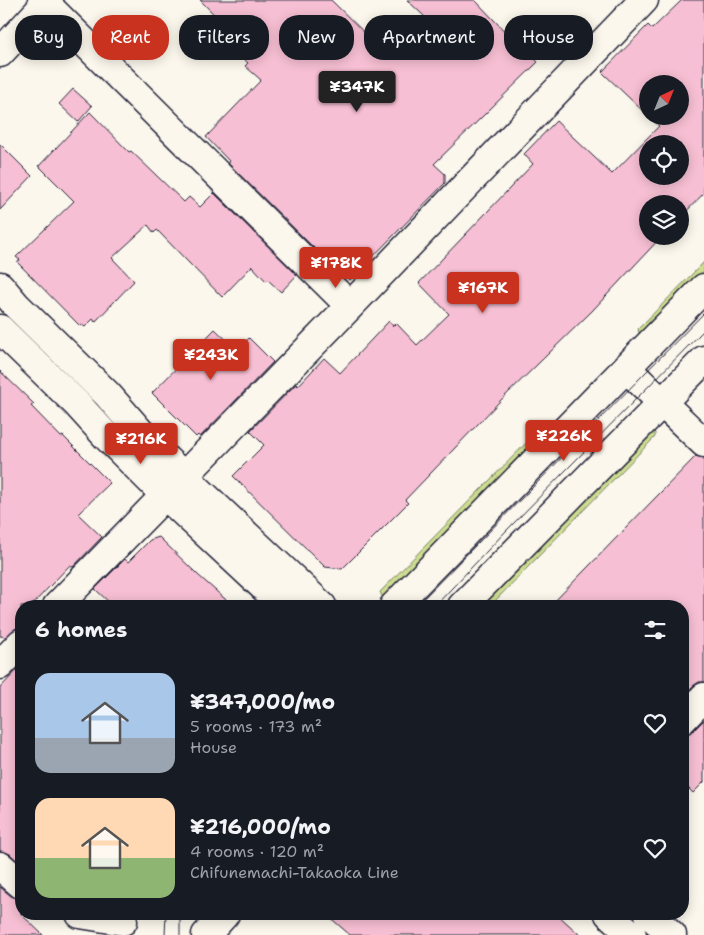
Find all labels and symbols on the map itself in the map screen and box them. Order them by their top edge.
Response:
pin: ¥347K [322,70,392,113]
north arrow [639,75,689,125]
pin: ¥178K [301,246,371,289]
pin: ¥167K [448,272,518,314]
pin: ¥243K [176,338,246,381]
pin: ¥226K [529,420,599,462]
pin: ¥216K [106,422,176,465]

